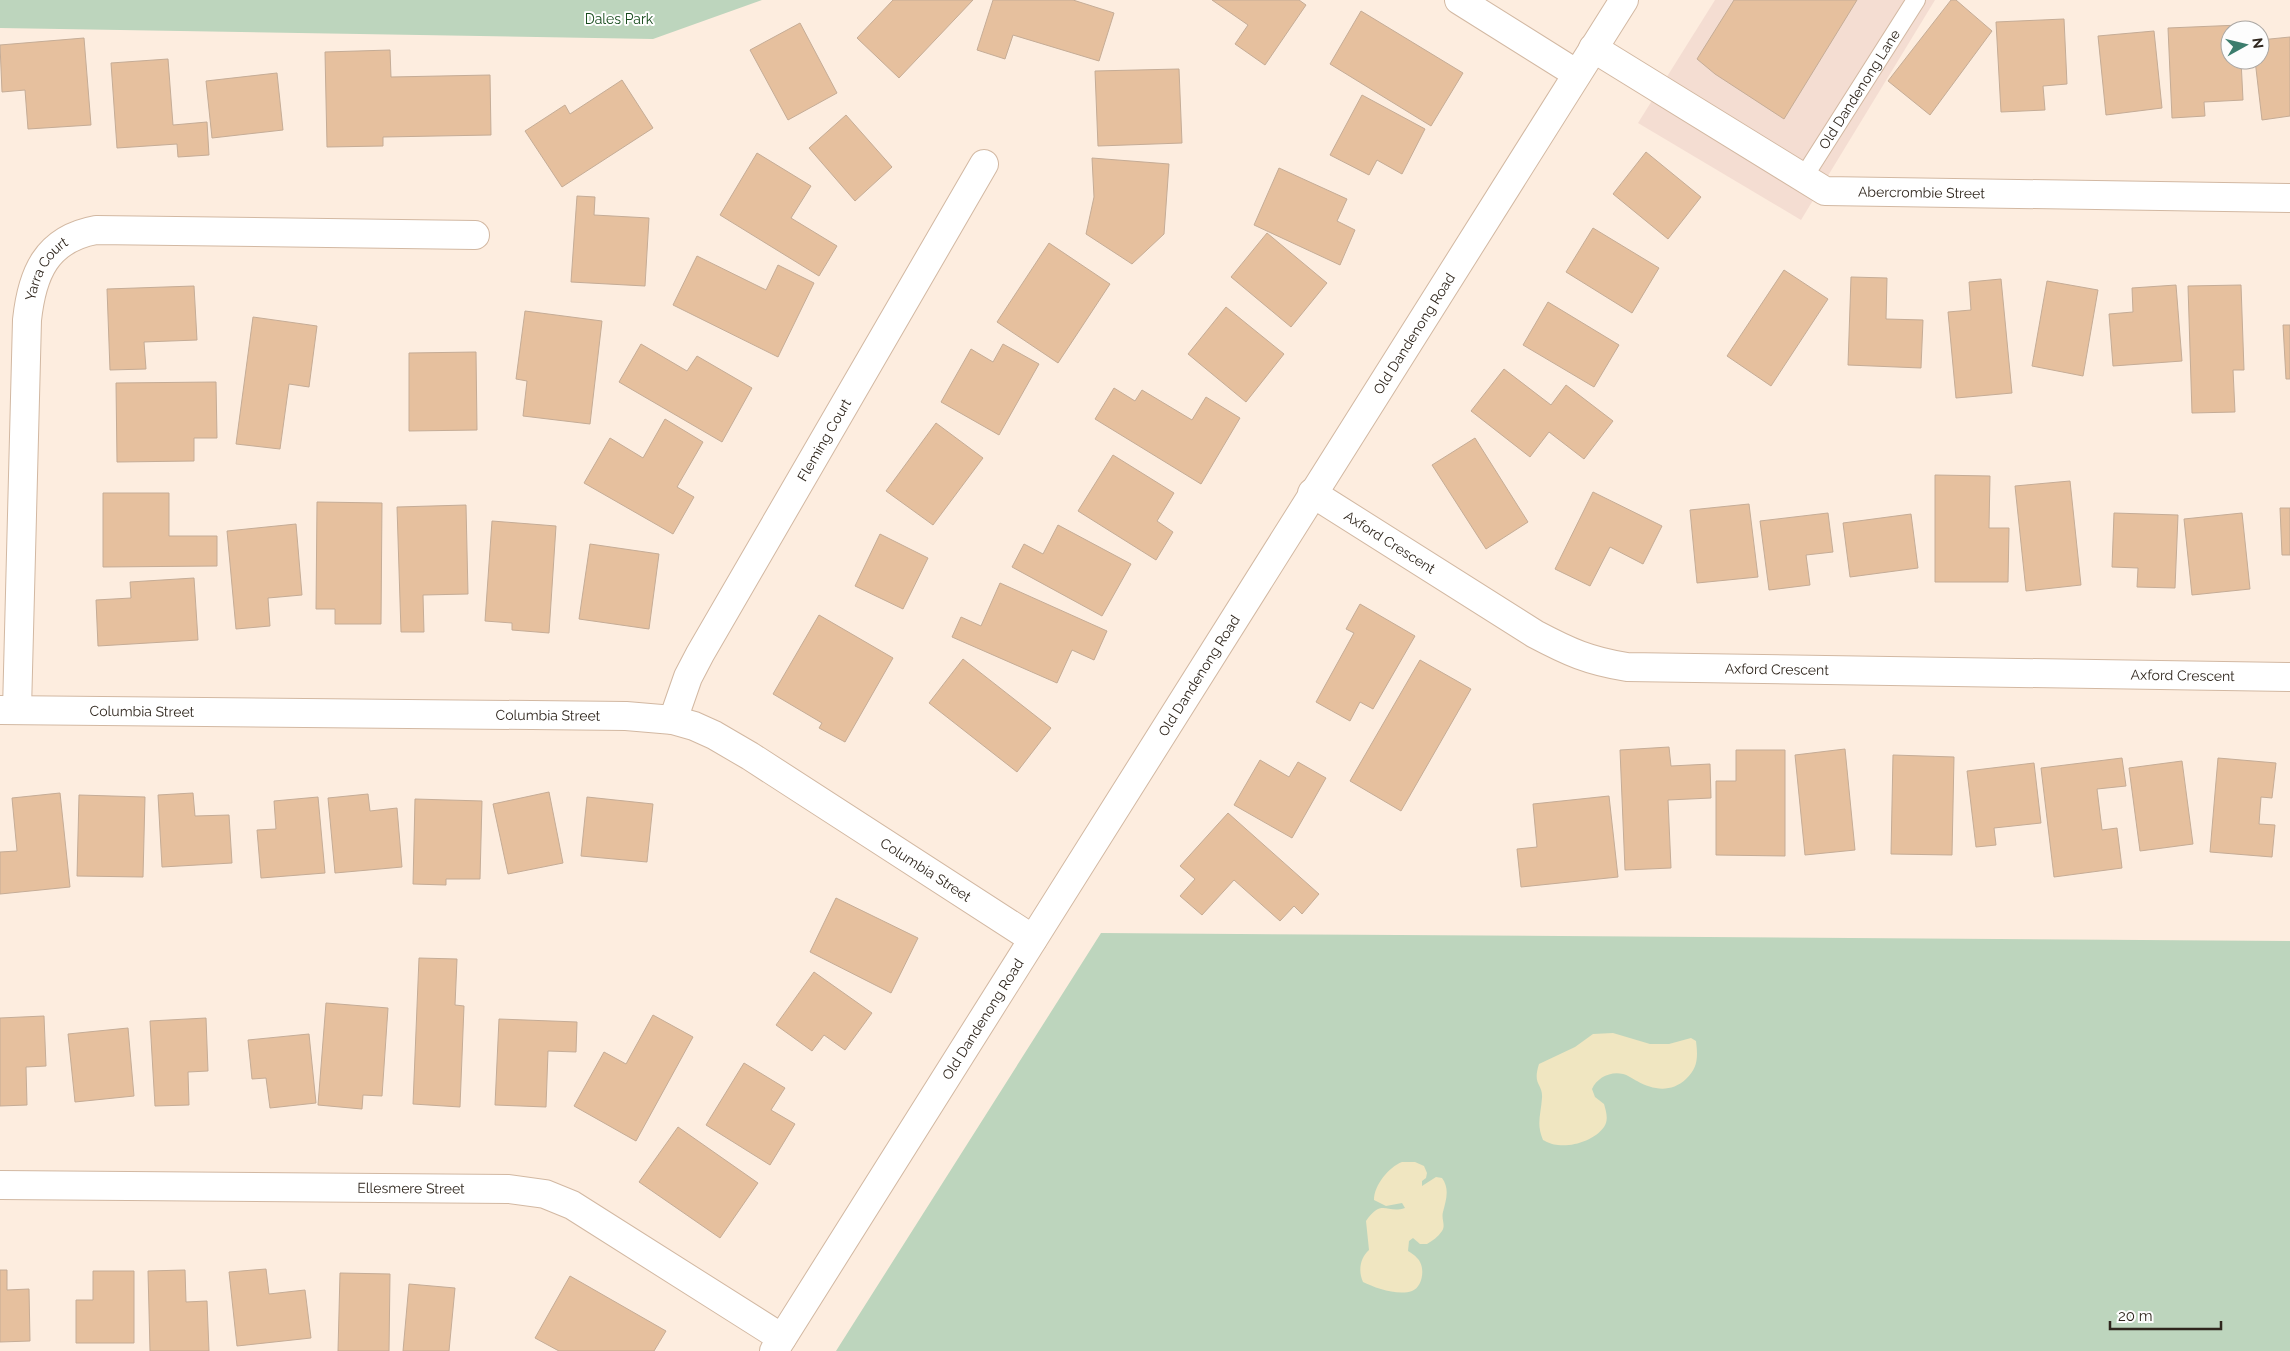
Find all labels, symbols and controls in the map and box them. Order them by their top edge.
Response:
park label: Dales Park [585,11,654,27]
north arrow [2220,20,2270,70]
street label: Old Dandenong Lane [1815,27,1903,152]
text: N [2249,37,2267,50]
street label: Abercrombie Street [1858,183,1985,201]
street label: Yarra Court [22,234,71,302]
street label: Old Dandenong Road [1370,270,1458,397]
street label: Fleming Court [794,396,854,484]
street label: Axford Crescent [1341,508,1438,577]
street label: Old Dandenong Road [1155,612,1243,739]
street label: Axford Crescent [1725,660,1829,678]
street label: Axford Crescent [2131,667,2235,684]
street label: Columbia Street [90,703,195,720]
street label: Columbia Street [496,707,601,724]
street label: Columbia Street [877,835,974,905]
street label: Old Dandenong Road [939,956,1027,1083]
street label: Ellesmere Street [357,1180,465,1197]
scale bar [2110,1298,2221,1330]
text: 20 m [2118,1307,2153,1325]

